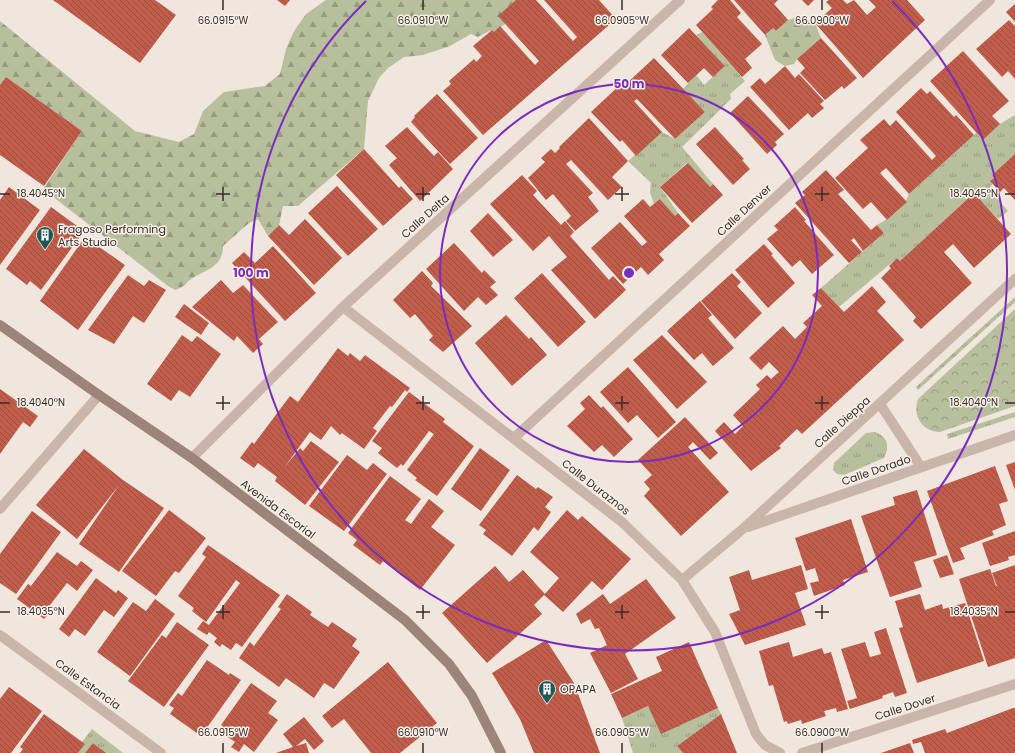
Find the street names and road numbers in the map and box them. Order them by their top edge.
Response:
street label: Calle Denver [713,180,775,240]
street label: Calle Delta [397,190,453,242]
street label: Calle Dieppa [810,392,874,452]
street label: Calle Dorado [839,451,913,489]
street label: Calle Duraznos [559,455,634,519]
street label: Avenida Escorial [237,476,319,542]
street label: Calle Estancia [52,655,124,713]
street label: Calle Dover [873,690,937,724]

